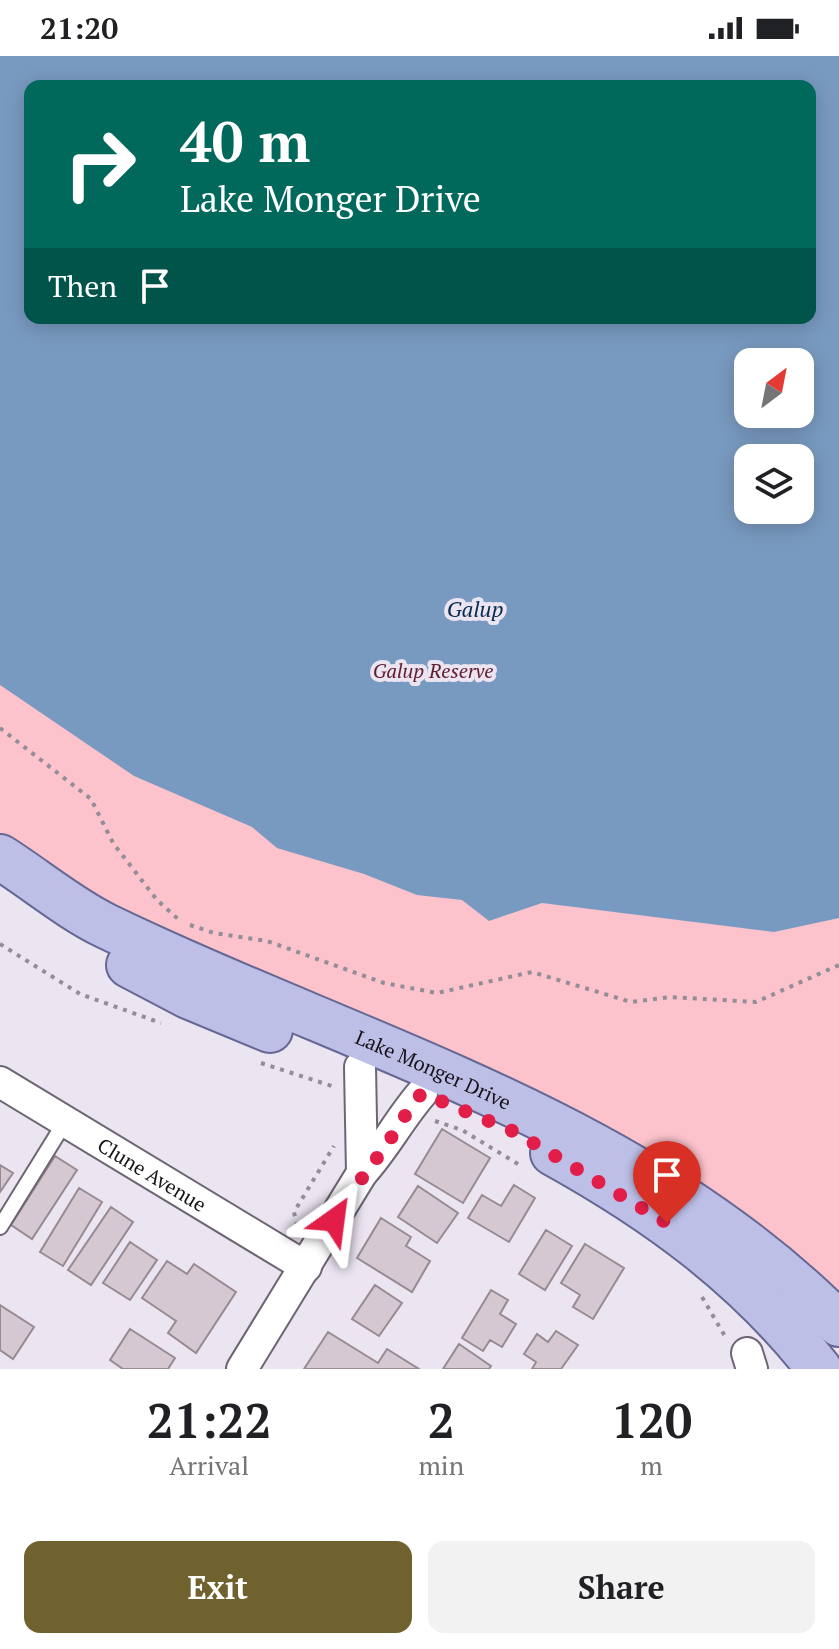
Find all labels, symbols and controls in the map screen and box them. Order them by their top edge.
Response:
text: 21:20 [40,8,118,48]
text: 40 m [180,104,310,178]
icon: right [48,112,152,216]
text: Lake Monger Drive [180,175,481,222]
icon: arrive [133,264,177,308]
text: Then [48,266,117,306]
north arrow [734,348,814,428]
map controls [734,348,814,524]
button: layers [734,444,814,524]
water label: Galup [447,594,503,623]
park label: Galup Reserve [373,657,493,684]
street label: Lake Monger Drive [352,1023,516,1115]
street label: Clune Avenue [93,1131,212,1217]
pin [633,1141,701,1223]
icon: arrive [645,1153,689,1197]
position arrow [292,1178,376,1262]
text: 21:22 [147,1388,272,1452]
text: 2 [428,1388,455,1452]
text: 120 [611,1388,692,1452]
text: Arrival [169,1448,249,1482]
text: min [418,1448,464,1482]
text: m [640,1448,663,1482]
button: Exit [24,1541,412,1633]
button: Share [428,1541,815,1633]

